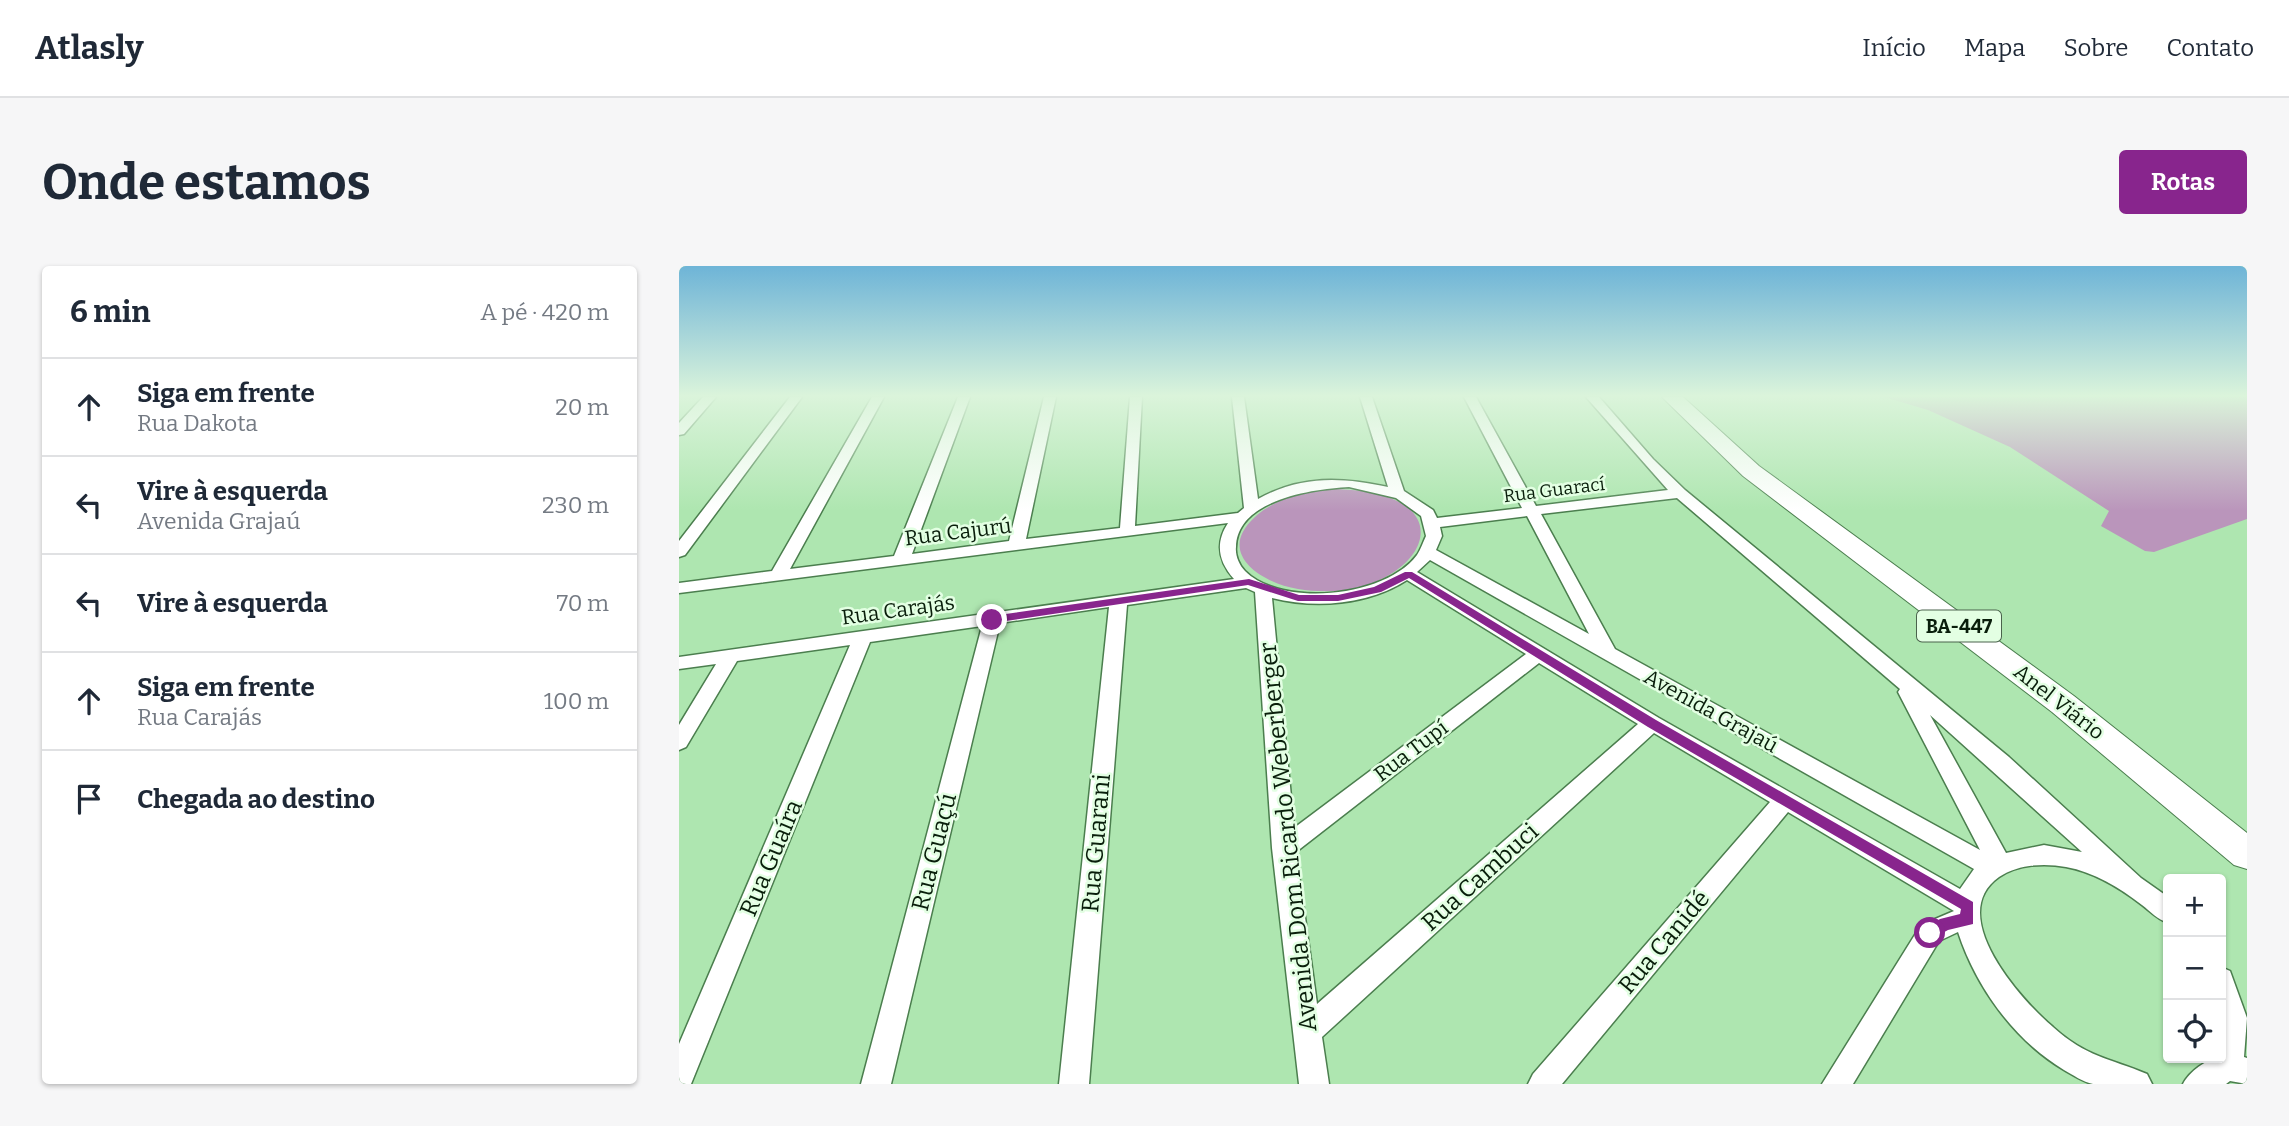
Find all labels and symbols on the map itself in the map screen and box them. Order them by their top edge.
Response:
street label: Rua Guarací [1502,473,1606,507]
street label: Rua Cajurú [903,513,1013,551]
street label: Rua Carajás [840,589,956,631]
route end [976,604,1007,635]
road number: BA-447 [1917,610,2001,642]
street label: Avenida Dom Ricardo Weberberger [1254,640,1322,1033]
street label: Anel Viário [2008,659,2110,745]
street label: Avenida Grajaú [1639,663,1783,759]
street label: Rua Tupí [1369,714,1454,787]
street label: Rua Guarani [1076,773,1116,913]
street label: Rua Guaçú [906,790,962,914]
street label: Rua Guaíra [734,796,808,920]
street label: Rua Cambuci [1416,817,1544,937]
street label: Rua Canidé [1613,885,1715,999]
route start [1914,917,1945,948]

